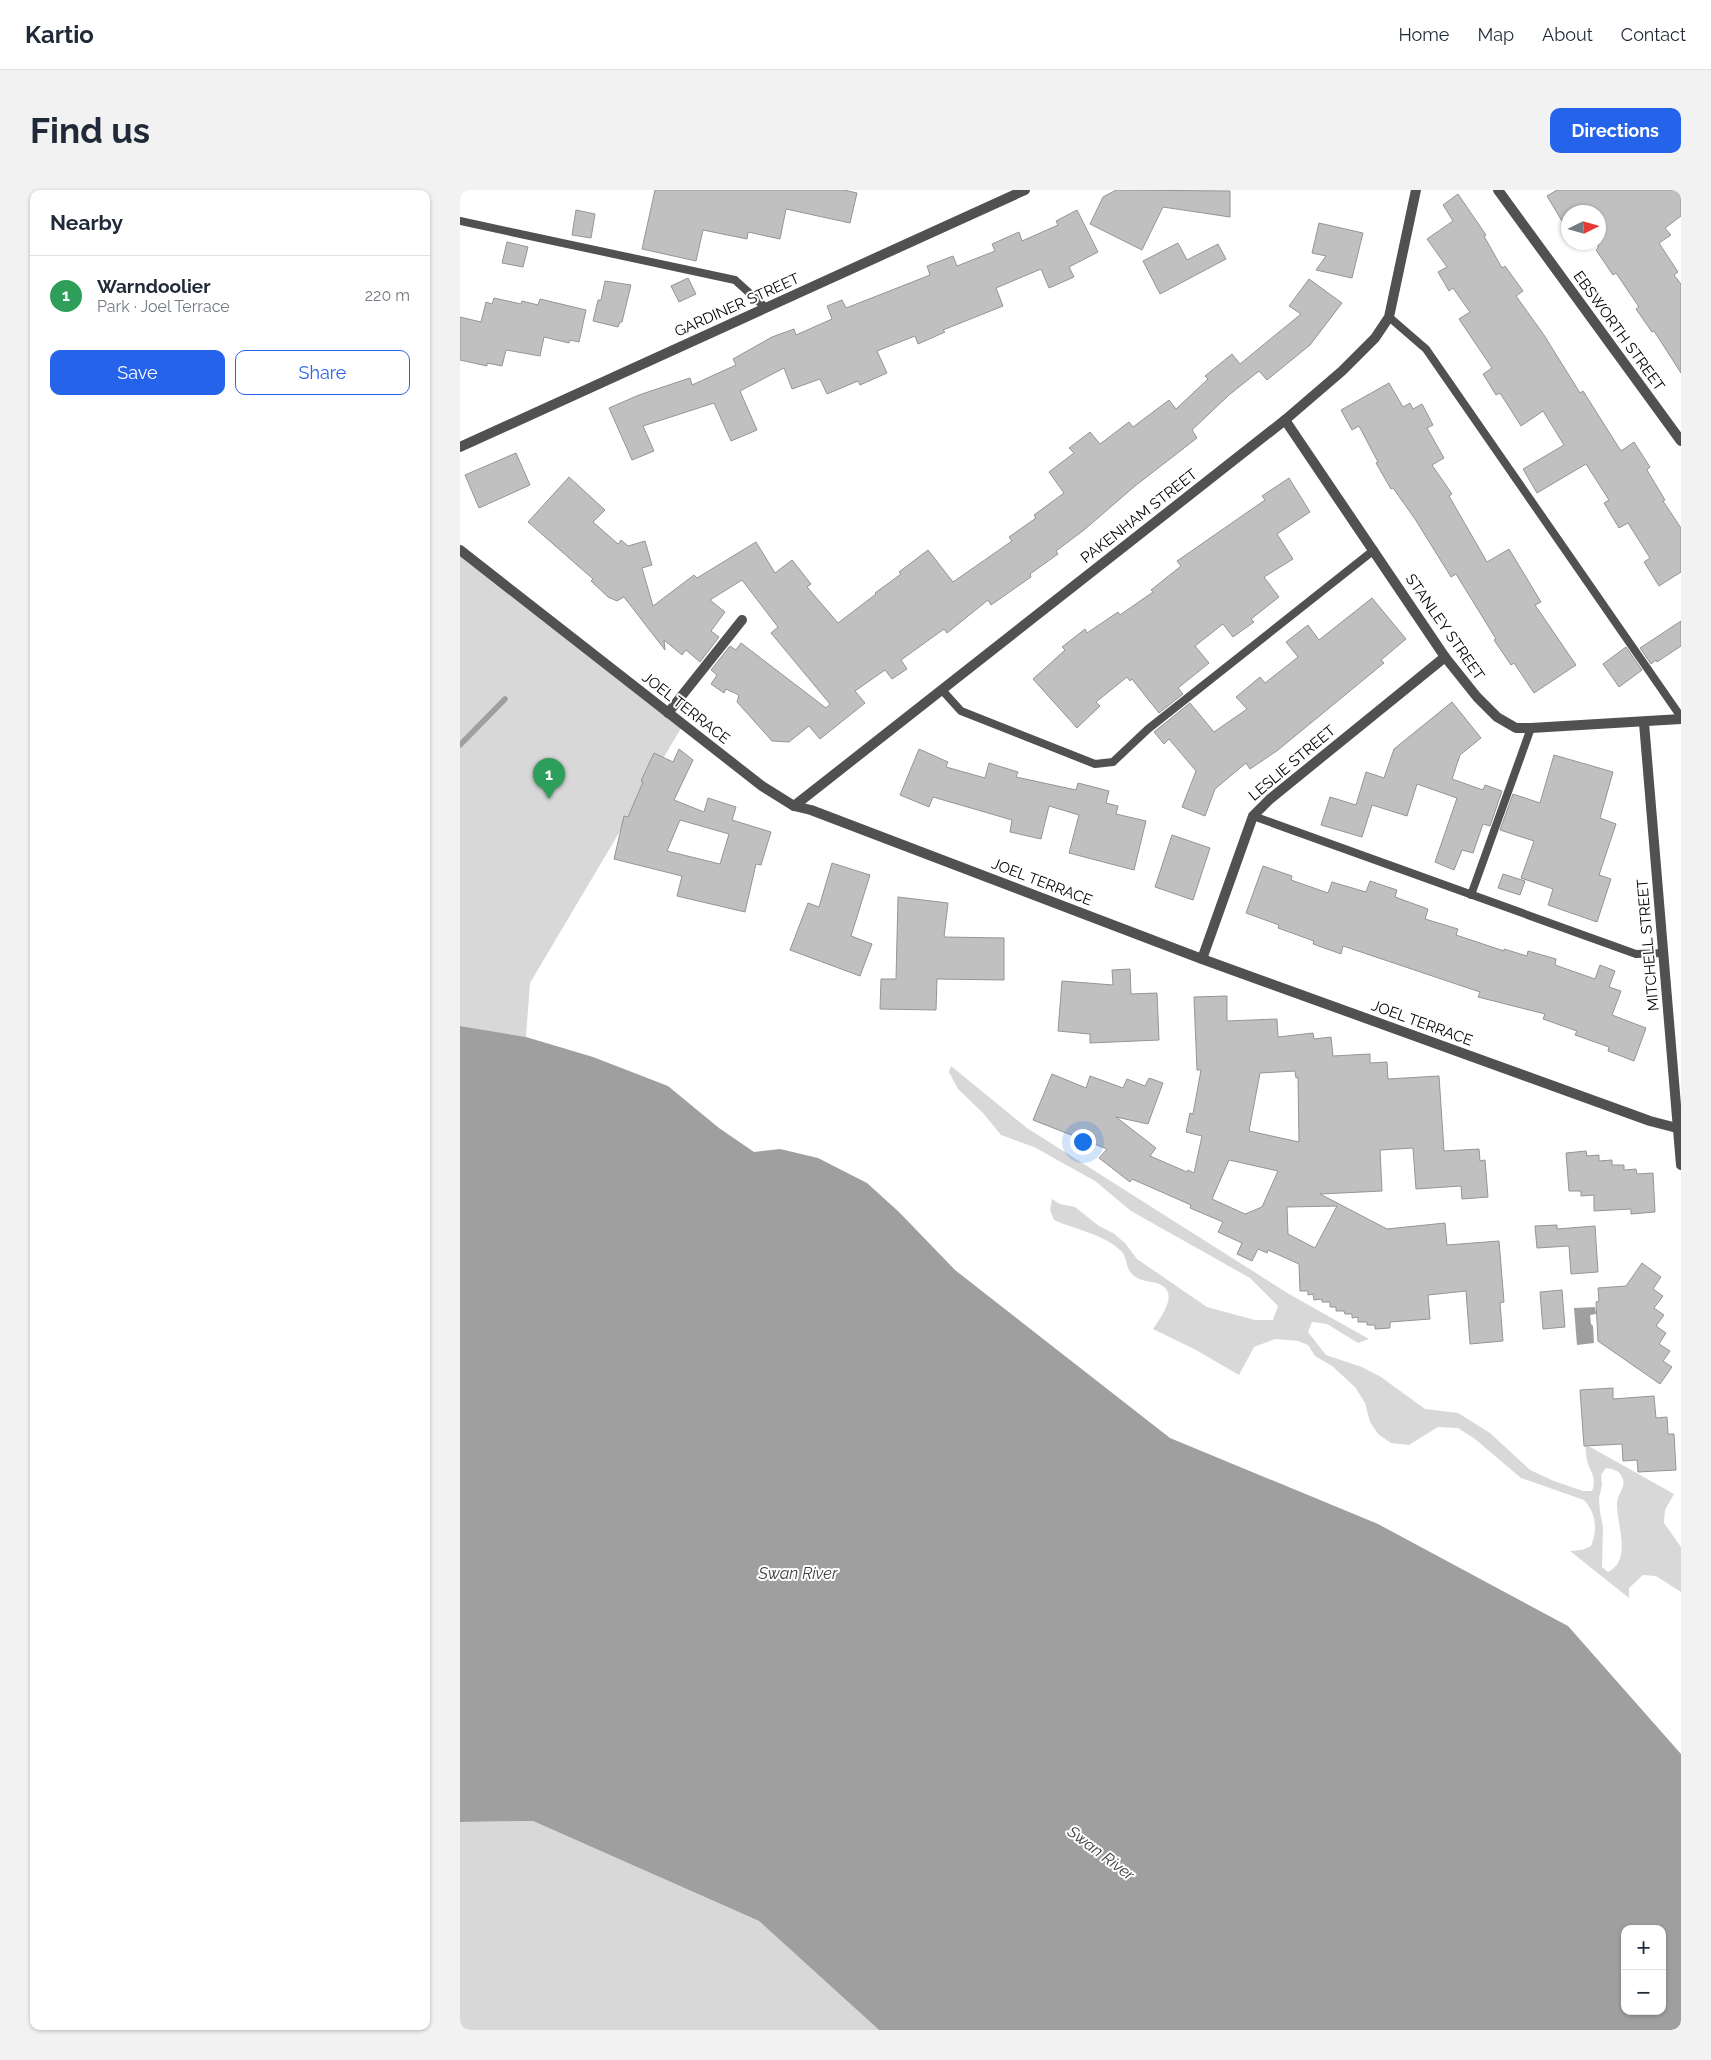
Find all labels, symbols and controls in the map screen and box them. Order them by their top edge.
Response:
text: Kartio [25,20,94,49]
text: Home [1398,24,1449,45]
text: Map [1477,24,1514,45]
text: About [1542,24,1593,45]
text: Contact [1621,24,1686,45]
button: Directions [1550,108,1681,153]
text: Find us [30,110,150,151]
north arrow [1561,205,1606,250]
text: Nearby [50,210,123,235]
street label: EBSWORTH STREET [1569,268,1669,394]
street label: GARDINER STREET [672,269,802,341]
text: Warndoolier [97,275,211,297]
text: 1 [62,286,70,305]
text: 220 m [365,286,410,305]
text: Park · Joel Terrace [97,297,230,316]
button: Save [50,350,225,395]
button: Share [235,350,410,395]
street label: PAKENHAM STREET [1077,465,1201,567]
street label: STANLEY STREET [1402,571,1488,683]
street label: JOEL TERRACE [639,668,733,748]
street label: LESLIE STREET [1245,721,1339,805]
pin: 1 [533,758,565,799]
street label: JOEL TERRACE [989,855,1095,909]
street label: MITCHELL STREET [1633,878,1663,1012]
street label: JOEL TERRACE [1369,996,1475,1050]
your location [1070,1129,1096,1155]
water label: Swan River [758,1564,838,1583]
water label: Swan River [1063,1821,1139,1885]
map controls [1621,1925,1666,2015]
button: + [1621,1925,1666,1970]
button: − [1621,1970,1666,2015]

